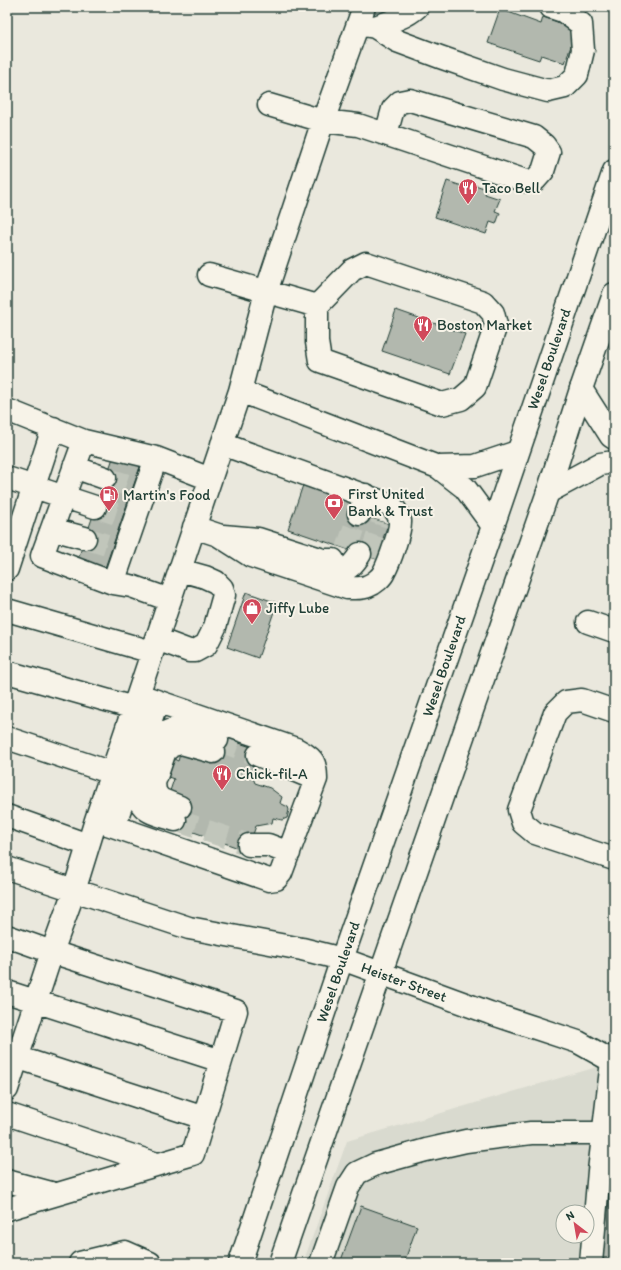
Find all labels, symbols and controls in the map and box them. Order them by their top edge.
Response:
restaurant icon: Taco Bell [457,177,479,205]
place label: Taco Bell [482,179,541,197]
street label: Wesel Boulevard [523,306,575,412]
restaurant icon: Boston Market [412,314,434,342]
place label: Boston Market [437,316,532,334]
fuel station icon: Martin's Food [98,484,120,512]
place label: First United Bank & Trust [348,485,433,520]
place label: Martin's Food [123,486,210,504]
bank icon: First United Bank & Trust [323,492,345,520]
shop icon: Jiffy Lube [241,597,263,625]
place label: Jiffy Lube [266,599,329,617]
street label: Wesel Boulevard [418,613,470,719]
restaurant icon: Chick-fil-A [211,763,233,791]
place label: Chick-fil-A [236,765,308,783]
street label: Wesel Boulevard [312,919,364,1025]
street label: Heister Street [359,958,450,1006]
north arrow [555,1204,595,1244]
text: N [564,1208,577,1223]

